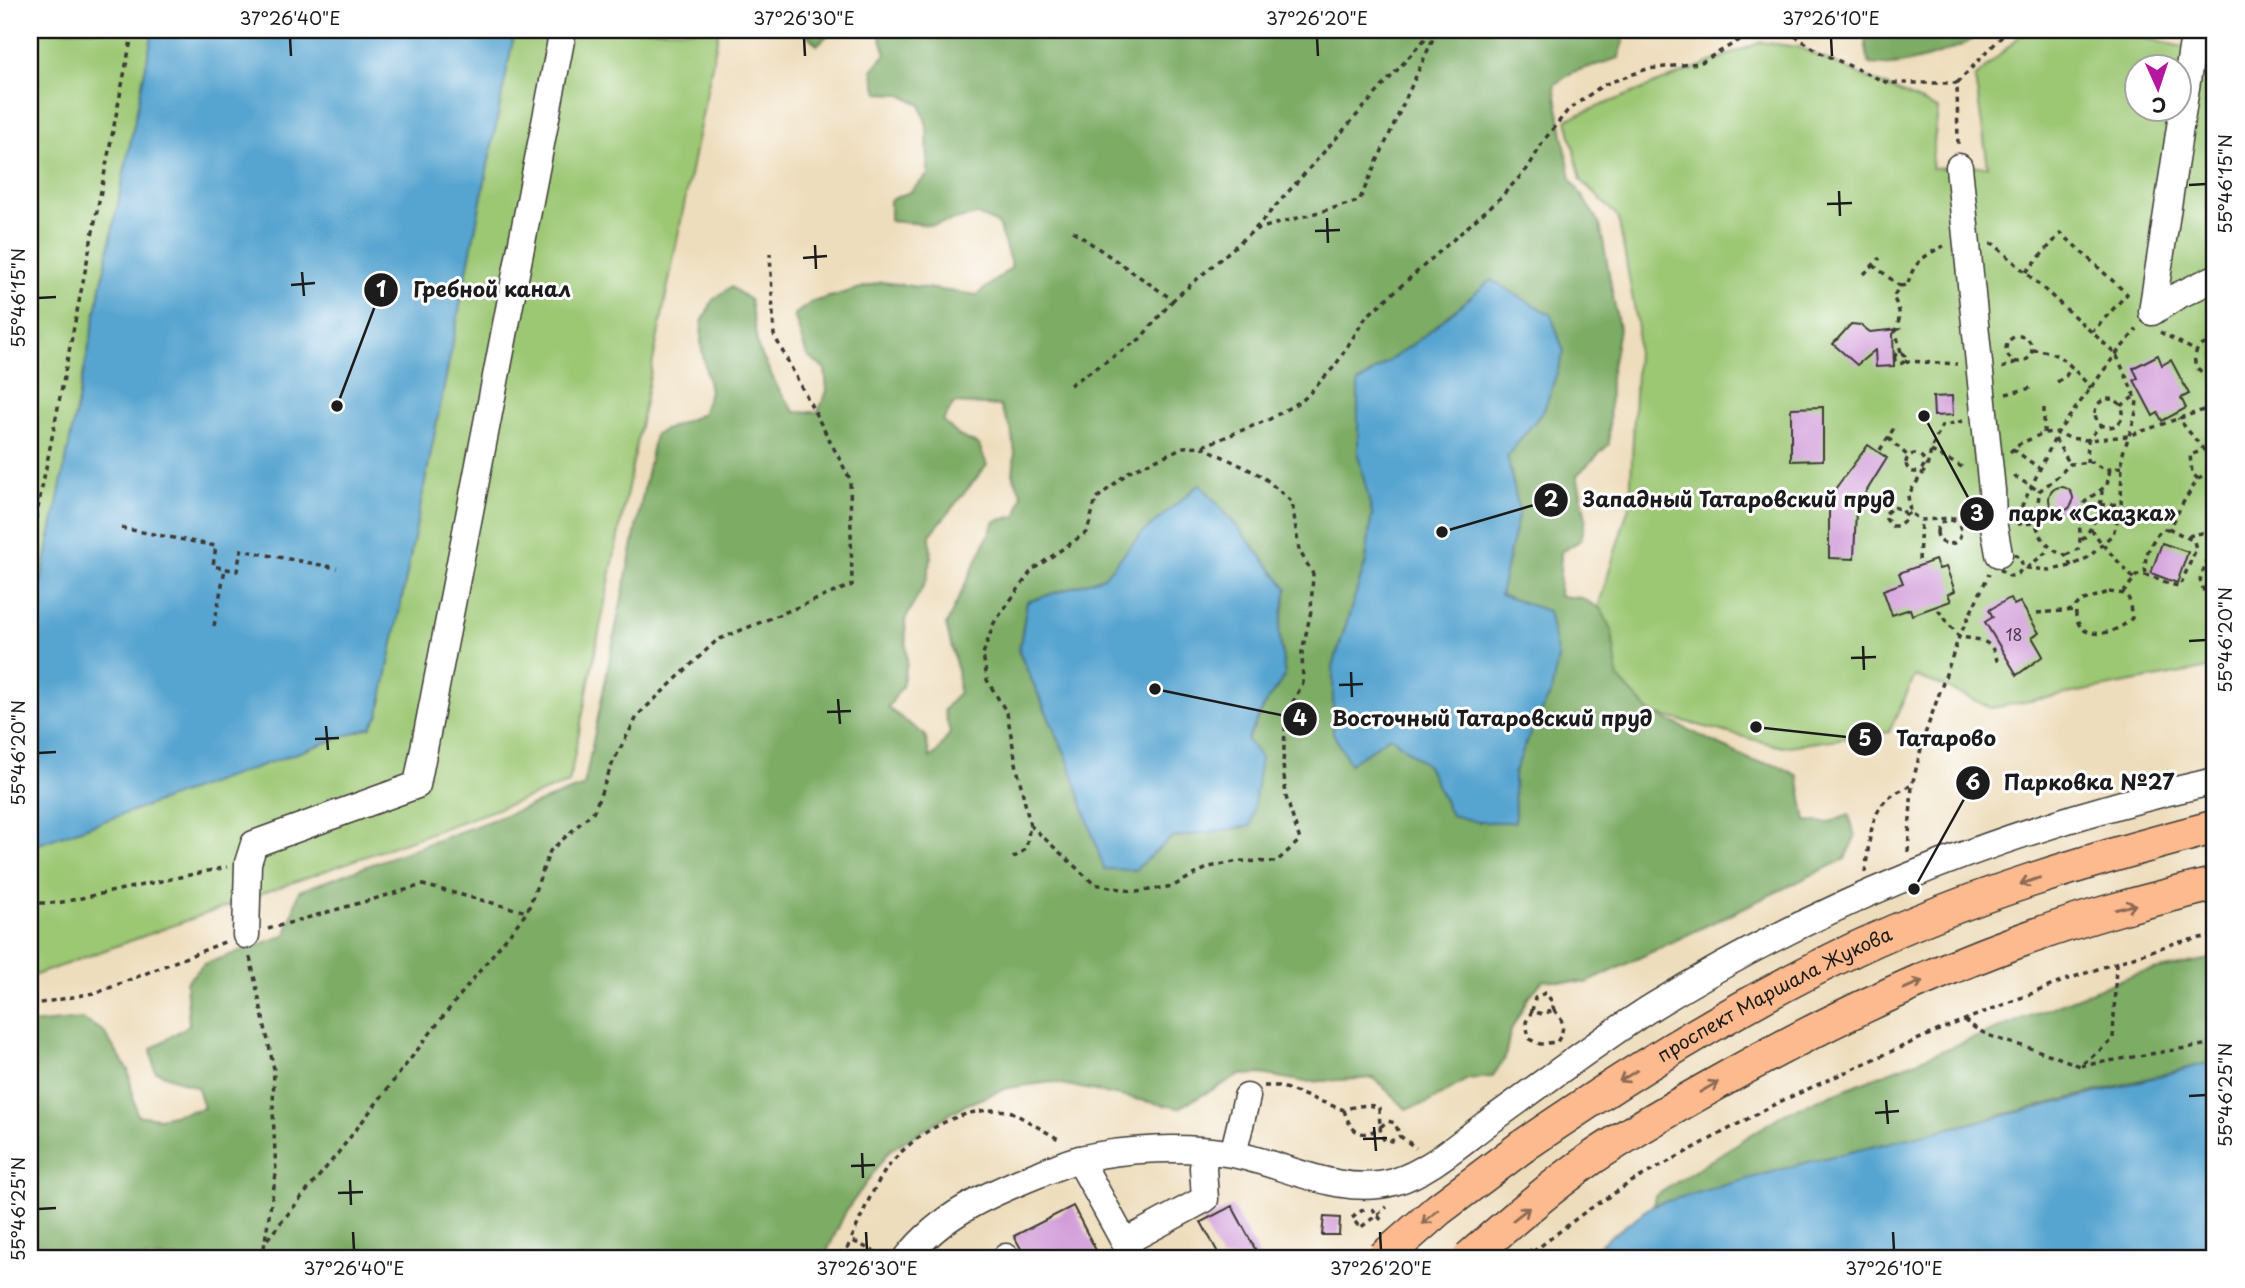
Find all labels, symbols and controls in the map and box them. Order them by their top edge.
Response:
text: 37°26'40"E [239,4,341,31]
text: 37°26'30"E [753,4,855,31]
text: 37°26'20"E [1266,4,1368,31]
text: 37°26'10"E [1782,4,1880,31]
north arrow [2122,52,2192,122]
text: С [2151,92,2167,120]
text: 55°46'15"N [2211,134,2238,234]
text: 55°46'15"N [4,248,31,348]
callout: Гребной канал [363,269,585,311]
text: 1 [376,272,386,304]
text: Гребной канал [413,272,571,304]
callout: Западный Татаровский пруд [1533,479,1909,521]
text: 2 [1544,482,1559,514]
text: Западный Татаровский пруд [1582,482,1895,514]
callout: парк «Сказка» [1959,493,2190,535]
text: 3 [1970,496,1984,528]
text: парк «Сказка» [2008,496,2176,528]
text: 55°46'20"N [2211,587,2238,693]
house number: 18 [2005,622,2023,646]
callout: Восточный Татаровский пруд [1283,698,1667,740]
text: 55°46'20"N [4,700,31,806]
text: 4 [1293,701,1307,733]
text: Восточный Татаровский пруд [1332,701,1653,733]
callout: Татарово [1848,718,2010,760]
text: 5 [1858,721,1872,753]
text: Татарово [1896,721,1996,753]
callout: Парковка №27 [1955,762,2188,804]
text: 6 [1966,765,1981,797]
text: Парковка №27 [2004,765,2175,797]
one-way arrow [2019,876,2041,888]
one-way arrow [2114,900,2137,913]
street label: проспект Маршала Жукова [1651,919,1896,1068]
one-way arrow [1901,978,1923,991]
text: 55°46'25"N [2211,1043,2238,1147]
one-way arrow [1618,1070,1638,1084]
one-way arrow [1699,1080,1719,1094]
text: 55°46'25"N [4,1157,31,1261]
one-way arrow [1511,1206,1529,1221]
one-way arrow [1421,1209,1439,1225]
text: 37°26'40"E [303,1254,405,1281]
text: 37°26'30"E [816,1254,918,1281]
text: 37°26'20"E [1330,1254,1432,1281]
text: 37°26'10"E [1845,1254,1943,1281]

